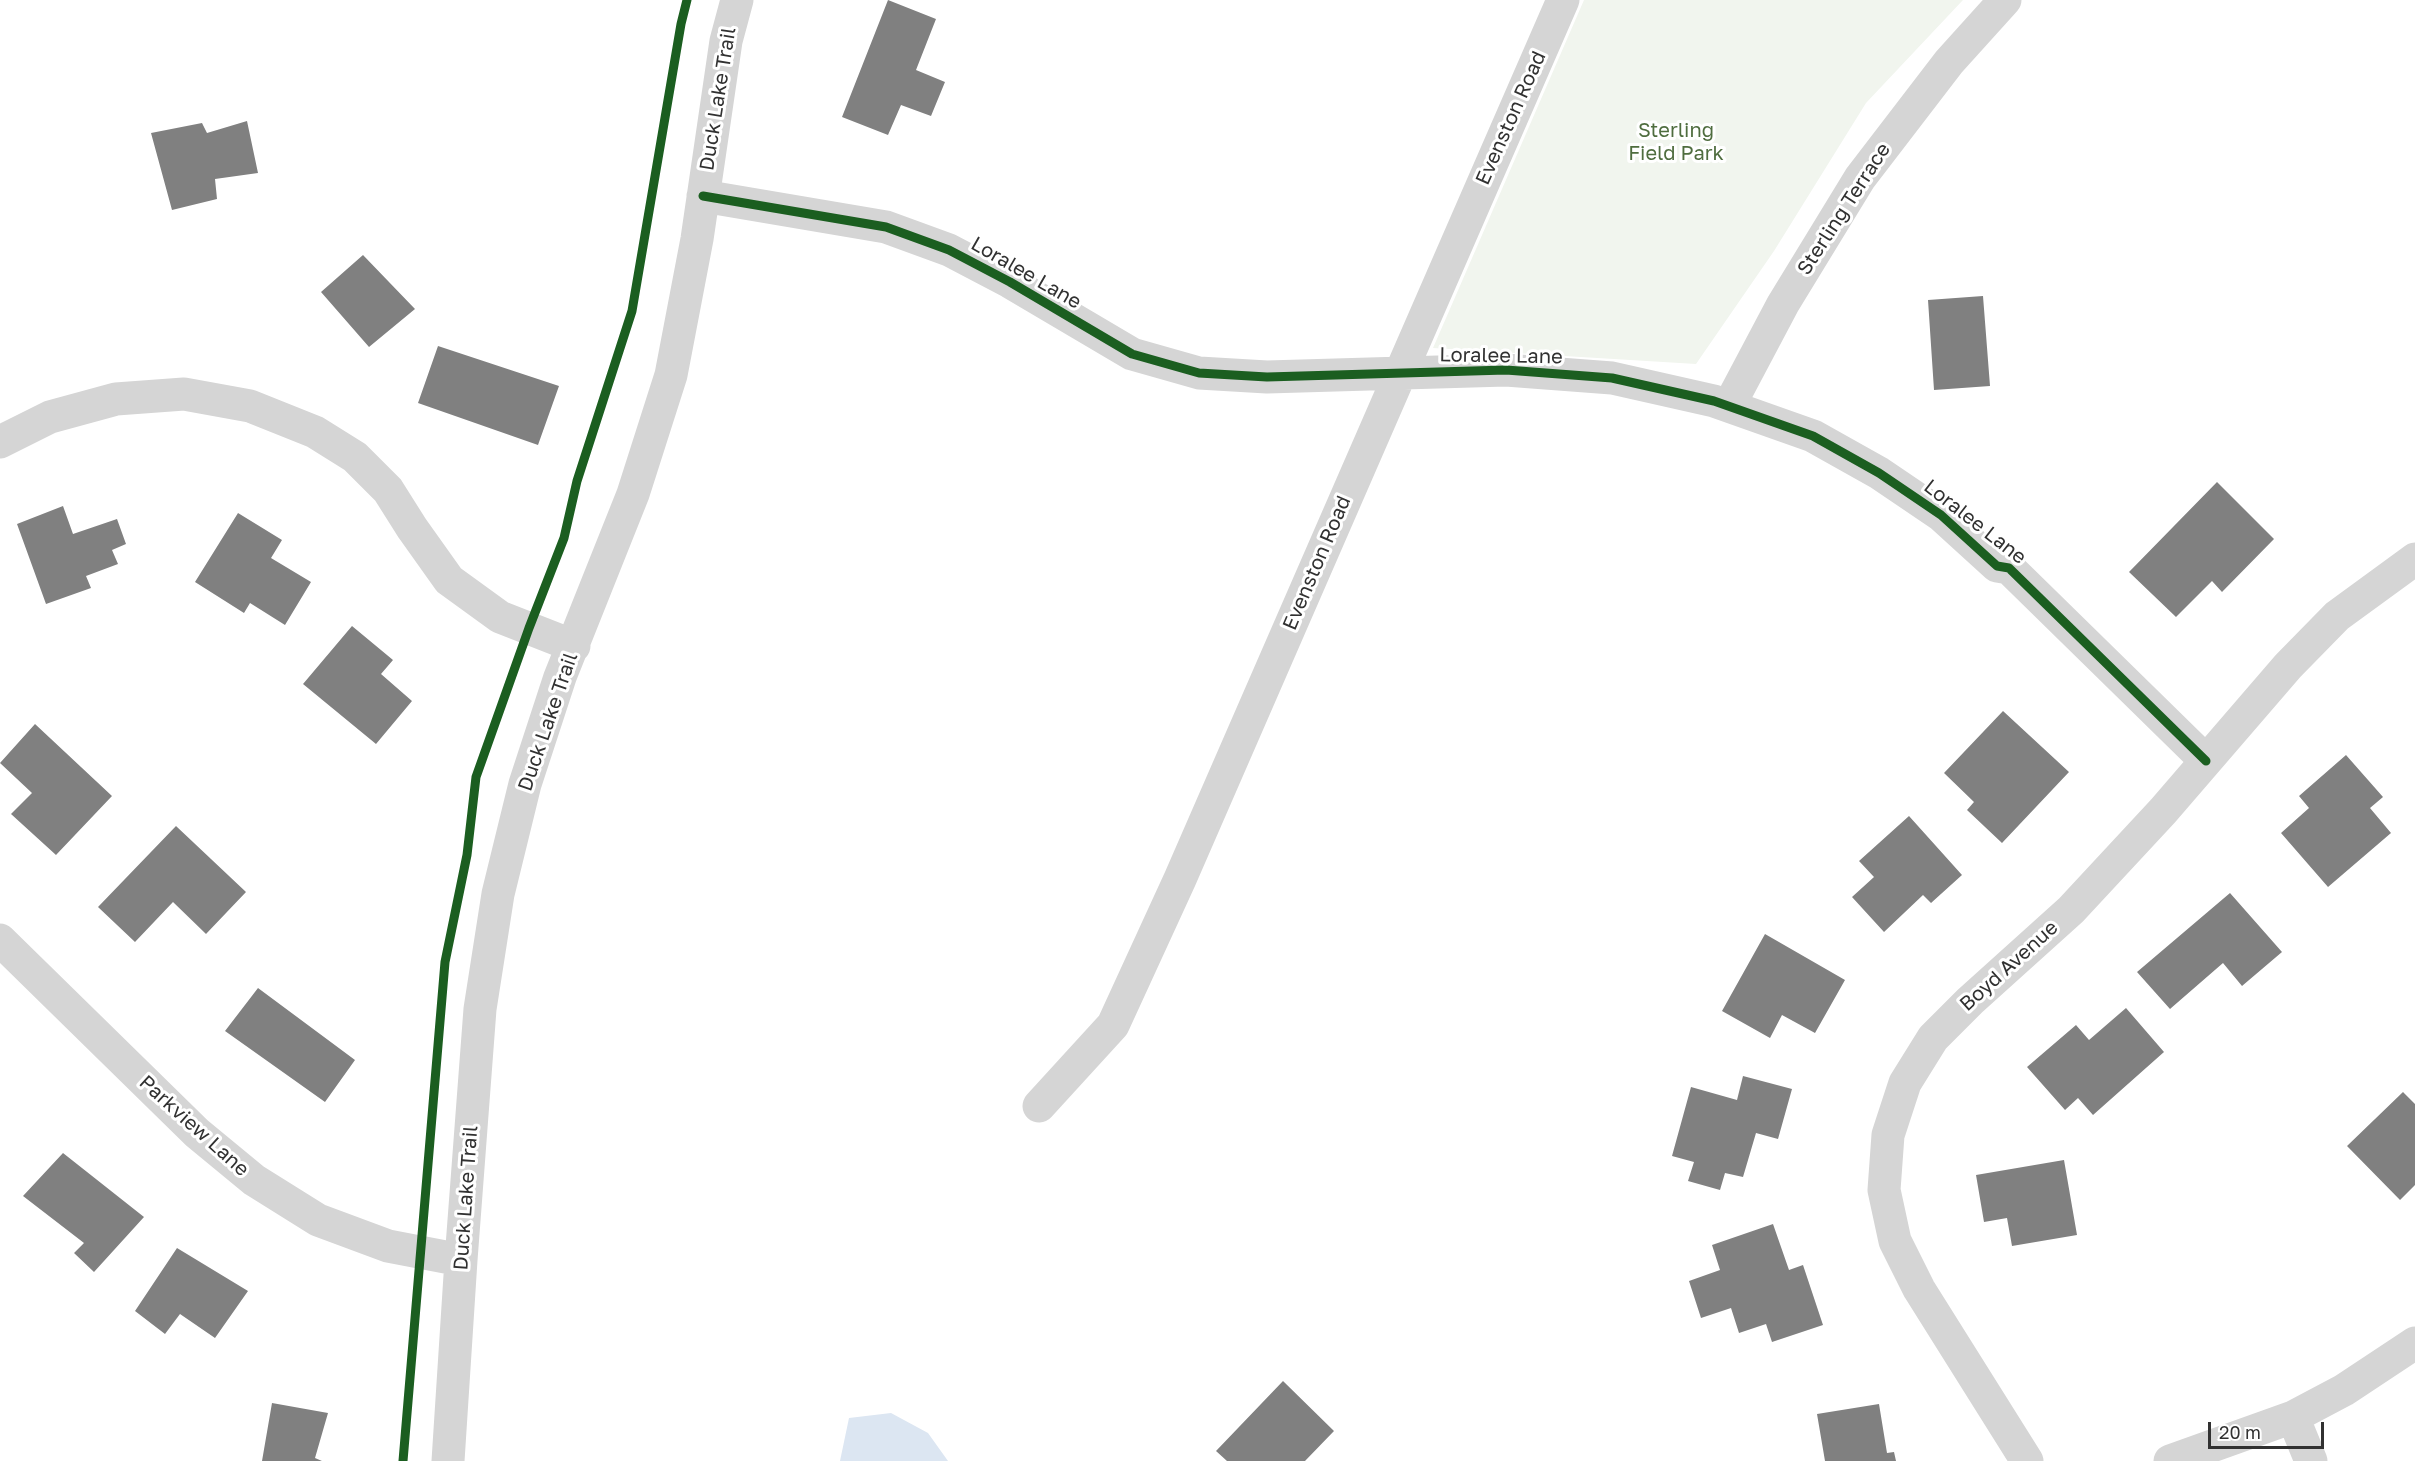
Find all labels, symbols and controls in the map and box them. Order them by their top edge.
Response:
street label: Duck Lake Trail [695,26,741,172]
street label: Evenston Road [1471,48,1551,188]
park label: Sterling Field Park [1628,119,1724,166]
street label: Sterling Terrace [1792,138,1896,280]
street label: Loralee Lane [967,232,1085,314]
street label: Loralee Lane [1439,343,1563,369]
street label: Loralee Lane [1919,475,2031,569]
street label: Evenston Road [1278,492,1356,634]
street label: Duck Lake Trail [513,650,583,794]
street label: Boyd Avenue [1955,916,2063,1016]
street label: Parkview Lane [134,1070,254,1182]
street label: Duck Lake Trail [449,1125,483,1271]
scale bar [2211,1410,2326,1448]
text: 20 m [2219,1421,2261,1443]

